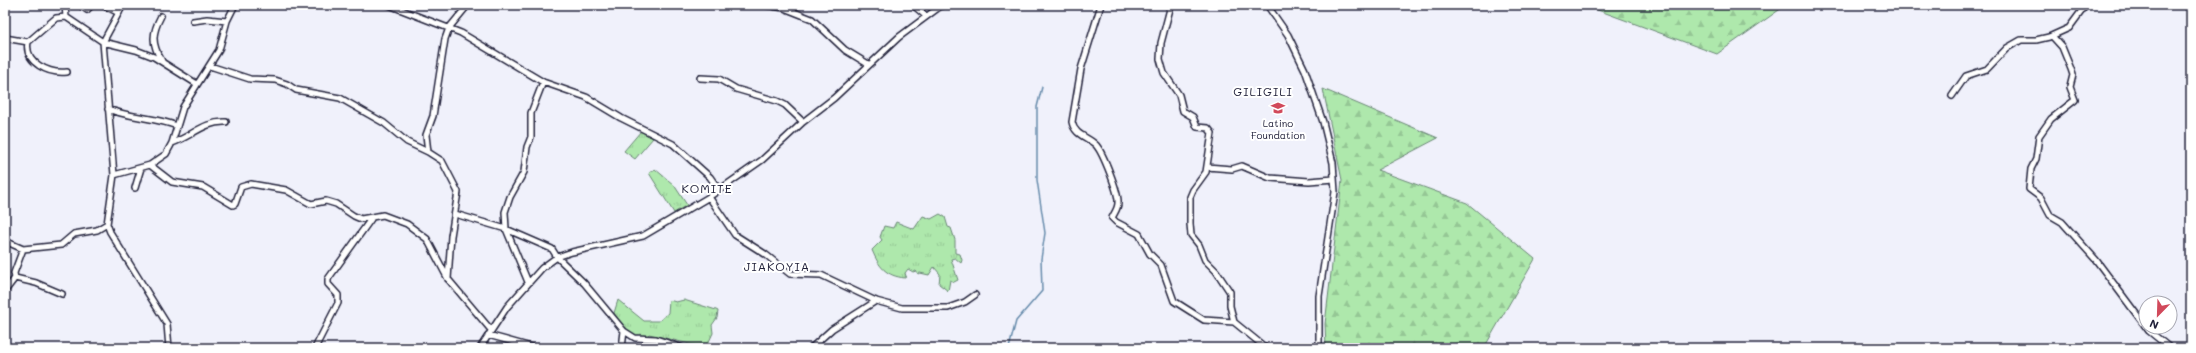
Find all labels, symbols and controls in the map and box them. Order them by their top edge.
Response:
district label: GILIGILI [1233,83,1293,99]
school or university icon: Latino Foundation [1270,100,1286,116]
place label: Latino Foundation [1251,116,1305,142]
district label: KOMITE [681,180,733,196]
district label: JIAKOYIA [744,258,810,274]
north arrow [2138,295,2178,335]
text: N [2147,316,2161,333]

